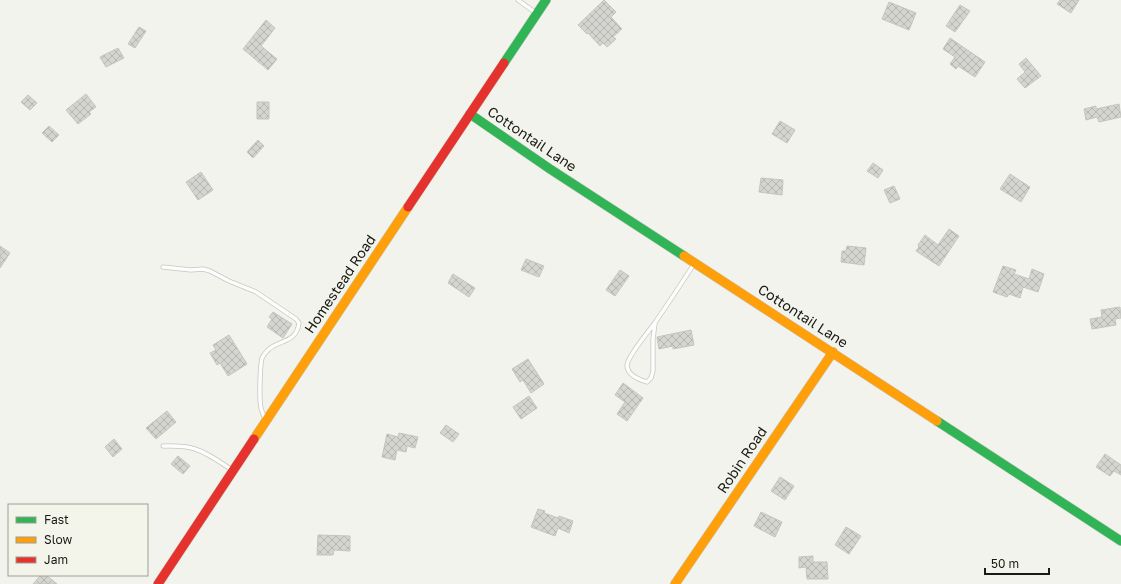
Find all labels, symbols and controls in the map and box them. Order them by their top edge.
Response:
street label: Cottontail Lane [484,102,580,175]
street label: Homestead Road [300,231,379,336]
street label: Cottontail Lane [755,280,851,351]
street label: Robin Road [713,423,770,496]
legend [8,504,148,576]
text: Fast [44,512,69,527]
text: Slow [44,532,72,547]
scale bar [985,550,1049,576]
text: Jam [44,552,68,567]
text: 50 m [991,556,1019,571]

